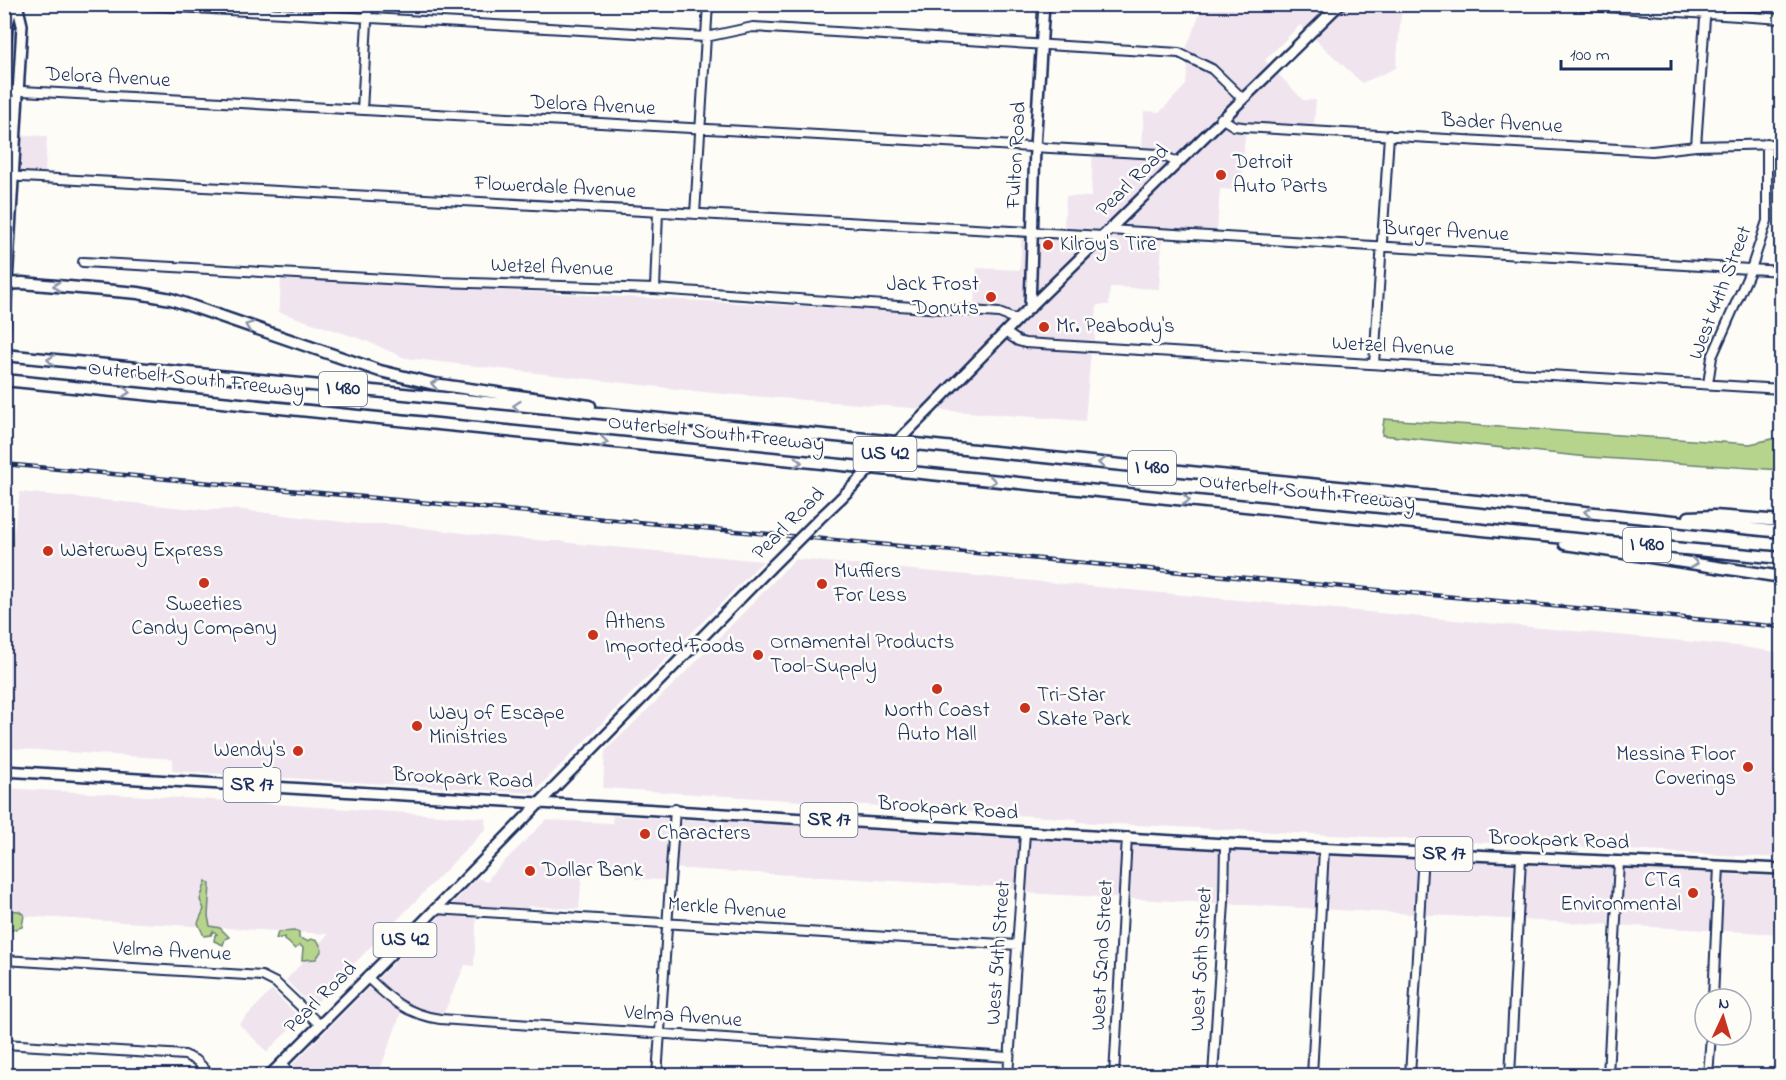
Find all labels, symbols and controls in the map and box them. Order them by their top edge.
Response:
scale bar [1561,33,1670,71]
text: 100 m [1570,43,1610,69]
street label: Delora Avenue [44,60,172,96]
street label: Delora Avenue [529,88,657,124]
street label: Fulton Road [999,101,1035,210]
street label: Bader Avenue [1440,106,1564,142]
street label: Pearl Road [1090,138,1176,224]
place label: Detroit Auto Parts [1232,148,1328,202]
marker: Detroit Auto Parts [1214,168,1228,182]
street label: Flowerdale Avenue [472,169,637,207]
street label: Burger Avenue [1381,214,1510,252]
street label: West 44th Street [1682,222,1760,364]
place label: Kilroy's Tire [1060,230,1157,262]
marker: Kilroy's Tire [1041,238,1055,252]
street label: Wetzel Avenue [490,251,614,285]
place label: Jack Frost Donuts [887,270,979,324]
one-way arrow [52,280,61,293]
marker: Jack Frost Donuts [984,290,998,304]
place label: Mr. Peabody's [1056,312,1175,344]
one-way arrow [244,320,255,333]
marker: Mr. Peabody's [1037,320,1051,334]
street label: Wetzel Avenue [1331,329,1456,365]
one-way arrow [46,354,55,367]
street label: Outerbelt South Freeway [86,354,306,408]
road number: I 480 [319,372,367,406]
one-way arrow [430,378,440,391]
one-way arrow [122,385,131,398]
one-way arrow [512,400,521,413]
street label: Outerbelt South Freeway [606,408,826,462]
one-way arrow [600,435,609,448]
road number: US 42 [854,437,916,471]
road number: I 480 [1128,451,1176,485]
one-way arrow [794,455,803,467]
one-way arrow [1097,457,1106,470]
street label: Outerbelt South Freeway [1197,467,1417,521]
one-way arrow [988,474,997,487]
street label: Pearl Road [746,481,832,567]
one-way arrow [1182,493,1191,506]
one-way arrow [1583,506,1593,519]
road number: I 480 [1623,528,1671,562]
place label: Waterway Express [60,536,223,568]
marker: Waterway Express [41,544,55,558]
place label: Mufflers For Less [833,557,907,611]
one-way arrow [1689,557,1699,569]
marker: Sweeties Candy Company [197,576,211,590]
marker: Mufflers For Less [815,577,829,591]
place label: Sweeties Candy Company [131,590,277,646]
place label: Athens Imported Foods [605,608,745,662]
marker: Athens Imported Foods [586,628,600,642]
place label: Ornamental Products Tool-Supply [770,628,954,684]
marker: Ornamental Products Tool-Supply [751,648,765,662]
place label: Tri-Star Skate Park [1037,681,1131,735]
marker: North Coast Auto Mall [930,682,944,696]
place label: North Coast Auto Mall [884,696,990,750]
place label: Way of Escape Ministries [429,699,565,753]
marker: Tri-Star Skate Park [1018,701,1032,715]
marker: Way of Escape Ministries [410,719,424,733]
place label: Wendy's [214,736,286,768]
place label: Messina Floor Coverings [1616,740,1736,796]
marker: Wendy's [291,744,305,758]
street label: Brookpark Road [391,760,534,798]
marker: Messina Floor Coverings [1741,760,1755,774]
road number: SR 17 [224,768,280,802]
street label: Brookpark Road [876,789,1019,829]
road number: SR 17 [800,803,858,837]
place label: Characters [657,819,751,849]
street label: Brookpark Road [1487,824,1630,858]
marker: Characters [638,827,652,841]
road number: SR 17 [1416,837,1472,871]
place label: Dollar Bank [541,856,644,886]
marker: Dollar Bank [523,864,537,878]
place label: CTG Environmental [1560,866,1681,920]
street label: West 52nd Street [1084,879,1122,1031]
street label: West 54th Street [979,880,1019,1026]
street label: West 50th Street [1183,886,1221,1032]
marker: CTG Environmental [1686,886,1700,900]
street label: Merkle Avenue [667,890,788,928]
road number: US 42 [374,923,436,957]
street label: Velma Avenue [111,934,233,970]
street label: Pearl Road [278,955,364,1041]
north arrow [1693,987,1753,1047]
text: N [1718,992,1730,1016]
street label: Velma Avenue [622,998,744,1036]

